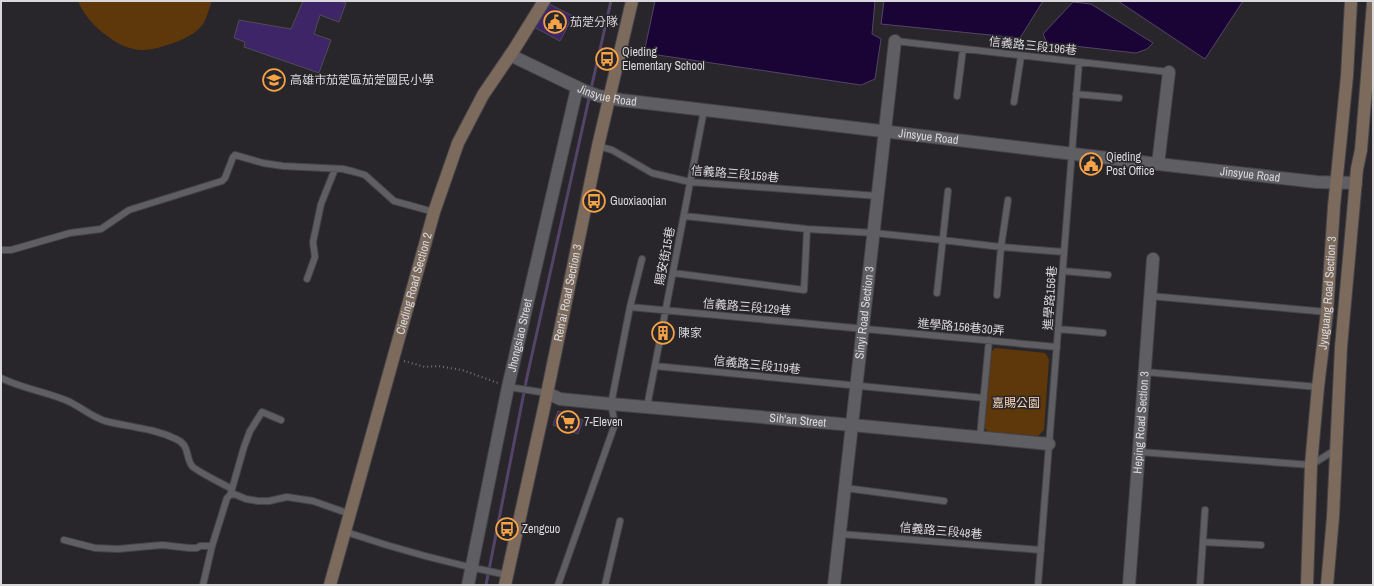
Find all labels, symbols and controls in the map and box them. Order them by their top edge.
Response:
public building icon: 茄萣分隊 [542,9,568,35]
place label: 茄萣分隊 [570,14,618,30]
street label: 信義路三段196巷 [988,33,1078,59]
place label: Qieding Elementary School [622,44,705,74]
bus stop icon: Qieding Elementary School [594,46,620,72]
school or university icon: 高雄市茄萣區茄萣國民小學 [261,67,287,93]
place label: 高雄市茄萣區茄萣國民小學 [290,72,434,88]
street label: Jinsyue Road [575,81,638,110]
street label: Jinsyue Road [898,125,959,148]
place label: Qieding Post Office [1106,149,1155,179]
public building icon: Qieding Post Office [1078,151,1104,177]
street label: 信義路三段159巷 [690,162,780,186]
street label: Jinsyue Road [1219,163,1281,186]
bus stop icon: Guoxiaoqian [581,188,607,214]
place label: Guoxiaoqian [610,193,666,209]
street label: 賜安街15巷 [652,226,678,286]
street label: Cieding Road Section 2 [392,231,436,336]
street label: Jyuguang Road Section 3 [1315,236,1340,350]
street label: Ren'ai Road Section 3 [550,243,586,343]
street label: Sinyi Road Section 3 [851,265,878,360]
street label: 進學路156巷 [1040,265,1060,331]
street label: 信義路三段129巷 [702,295,792,319]
street label: Jhongsiao Street [504,297,536,373]
street label: 進學路156巷30弄 [917,315,1005,339]
building icon: 陳家 [650,320,676,346]
place label: 陳家 [678,325,702,341]
street label: 信義路三段119巷 [713,352,801,378]
street label: Heping Road Section 3 [1129,371,1153,474]
park label: 嘉賜公園 [992,395,1040,411]
supermarket icon: 7-Eleven [555,409,581,435]
street label: Sih'an Street [769,410,827,431]
place label: 7-Eleven [584,414,623,430]
bus stop icon: Zengcuo [494,516,520,542]
street label: 信義路三段48巷 [899,519,983,543]
place label: Zengcuo [522,521,560,537]

